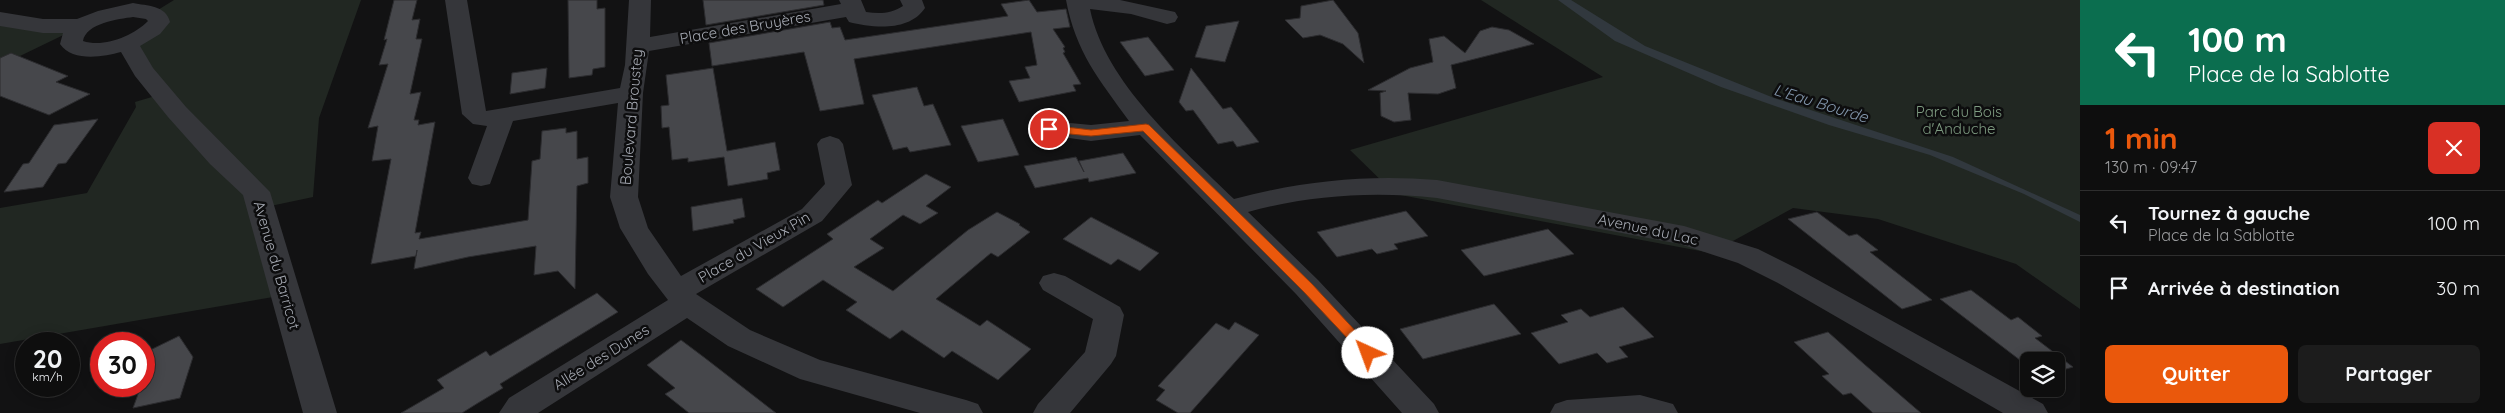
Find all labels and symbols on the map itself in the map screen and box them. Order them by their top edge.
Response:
street label: Place des Bruyères [678,6,812,48]
street label: Boulevard Broustey [616,48,646,186]
water label: L'Eau Bourde [1771,79,1871,127]
park label: Parc du Bois d'Anduche [1916,102,2002,138]
pin [1028,108,1070,150]
street label: Avenue du Barricot [250,199,304,331]
street label: Place du Vieux Pin [695,207,813,287]
street label: Avenue du Lac [1596,209,1700,249]
street label: Allée des Dunes [549,320,653,394]
position arrow [1341,326,1393,378]
speed limit sign: 30 [90,332,155,397]

